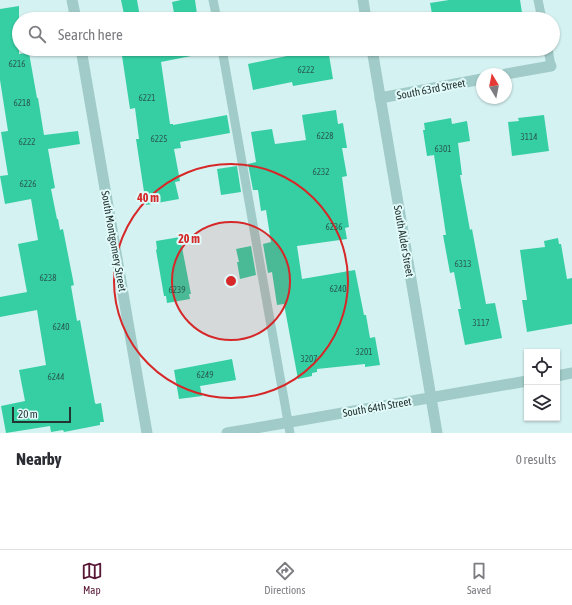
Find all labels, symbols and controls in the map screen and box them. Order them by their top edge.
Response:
search box [12,12,560,56]
icon: search [26,23,48,45]
text: Search here [58,26,123,43]
house number: 6216 [9,59,25,69]
house number: 6222 [298,65,314,75]
north arrow [476,68,512,104]
street label: South 63rd Street [396,76,466,102]
house number: 6221 [139,93,155,103]
house number: 6218 [14,98,30,108]
house number: 6228 [317,131,333,141]
house number: 3114 [521,132,537,142]
house number: 6225 [151,134,167,144]
house number: 6222 [19,137,35,147]
house number: 6301 [435,144,451,154]
house number: 6232 [313,167,329,177]
house number: 6226 [20,179,36,189]
street label: South Montgomery Street [99,190,129,292]
text: 40 m [136,191,159,205]
street label: South Alder Street [392,204,416,278]
house number: 6236 [326,222,342,232]
text: 20 m [178,232,200,246]
house number: 6313 [455,259,471,269]
house number: 6238 [40,273,56,283]
centre of rings [224,274,238,288]
house number: 6240 [330,284,346,294]
house number: 6239 [169,285,185,295]
house number: 3117 [473,318,489,328]
house number: 6240 [53,322,69,332]
house number: 3201 [356,347,372,357]
map controls [524,349,560,421]
button: locate [524,349,560,385]
house number: 3207 [301,354,317,364]
house number: 6249 [197,370,213,380]
house number: 6244 [48,372,64,382]
button: layers [524,385,560,421]
street label: South 64th Street [342,395,412,419]
scale bar [12,405,71,424]
text: 20 m [18,408,38,420]
text: Nearby [16,449,62,469]
text: 0 results [516,452,556,467]
tab: Map [81,560,103,596]
tab: Directions [264,560,305,596]
tab: Saved [467,560,491,596]

